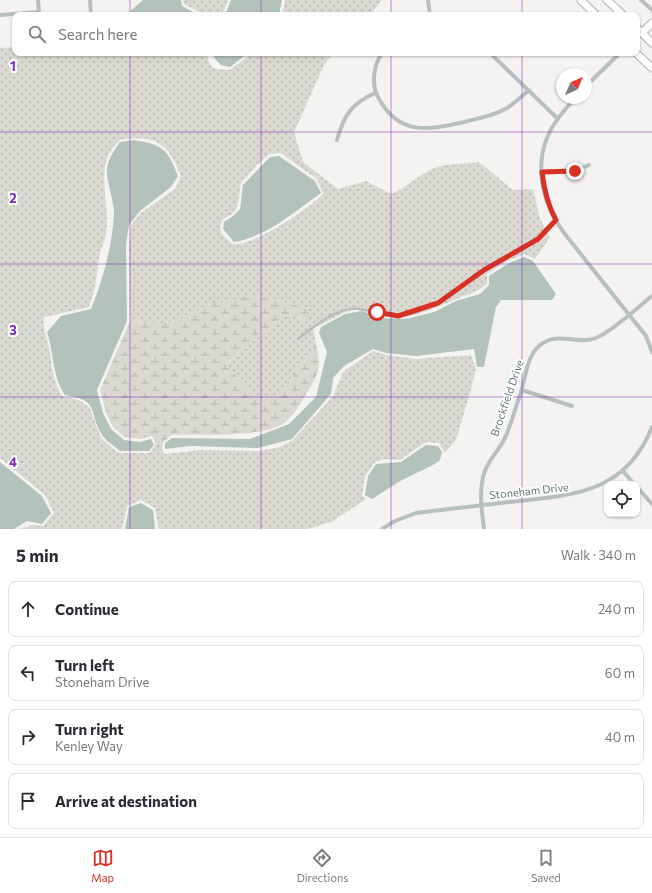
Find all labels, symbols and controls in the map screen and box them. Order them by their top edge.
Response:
search box [12,12,640,56]
icon: search [26,23,48,45]
text: Search here [58,25,137,43]
text: 1 [10,58,16,74]
north arrow [556,68,592,104]
route end [566,162,584,180]
text: 2 [9,190,17,206]
route start [368,303,386,321]
text: 3 [9,322,17,338]
street label: Brockfield Drive [487,358,526,438]
text: 4 [9,454,17,470]
street label: Stoneham Drive [489,480,569,501]
map controls [604,481,640,517]
button: locate [604,481,640,517]
text: 5 min [16,545,59,566]
text: Walk · 340 m [561,547,636,563]
icon: ahead [17,598,39,620]
text: Continue [55,600,119,618]
text: 240 m [598,601,635,617]
text: Turn left [55,656,114,674]
icon: left [17,662,39,684]
text: 60 m [605,665,635,681]
text: Stoneham Drive [55,674,149,690]
text: Turn right [55,720,124,738]
icon: right [17,726,39,748]
text: 40 m [605,729,635,745]
text: Kenley Way [55,738,123,754]
icon: arrive [17,790,39,812]
text: Arrive at destination [55,792,197,810]
tab: Map [91,847,114,884]
tab: Directions [297,847,348,884]
tab: Saved [531,847,561,884]

